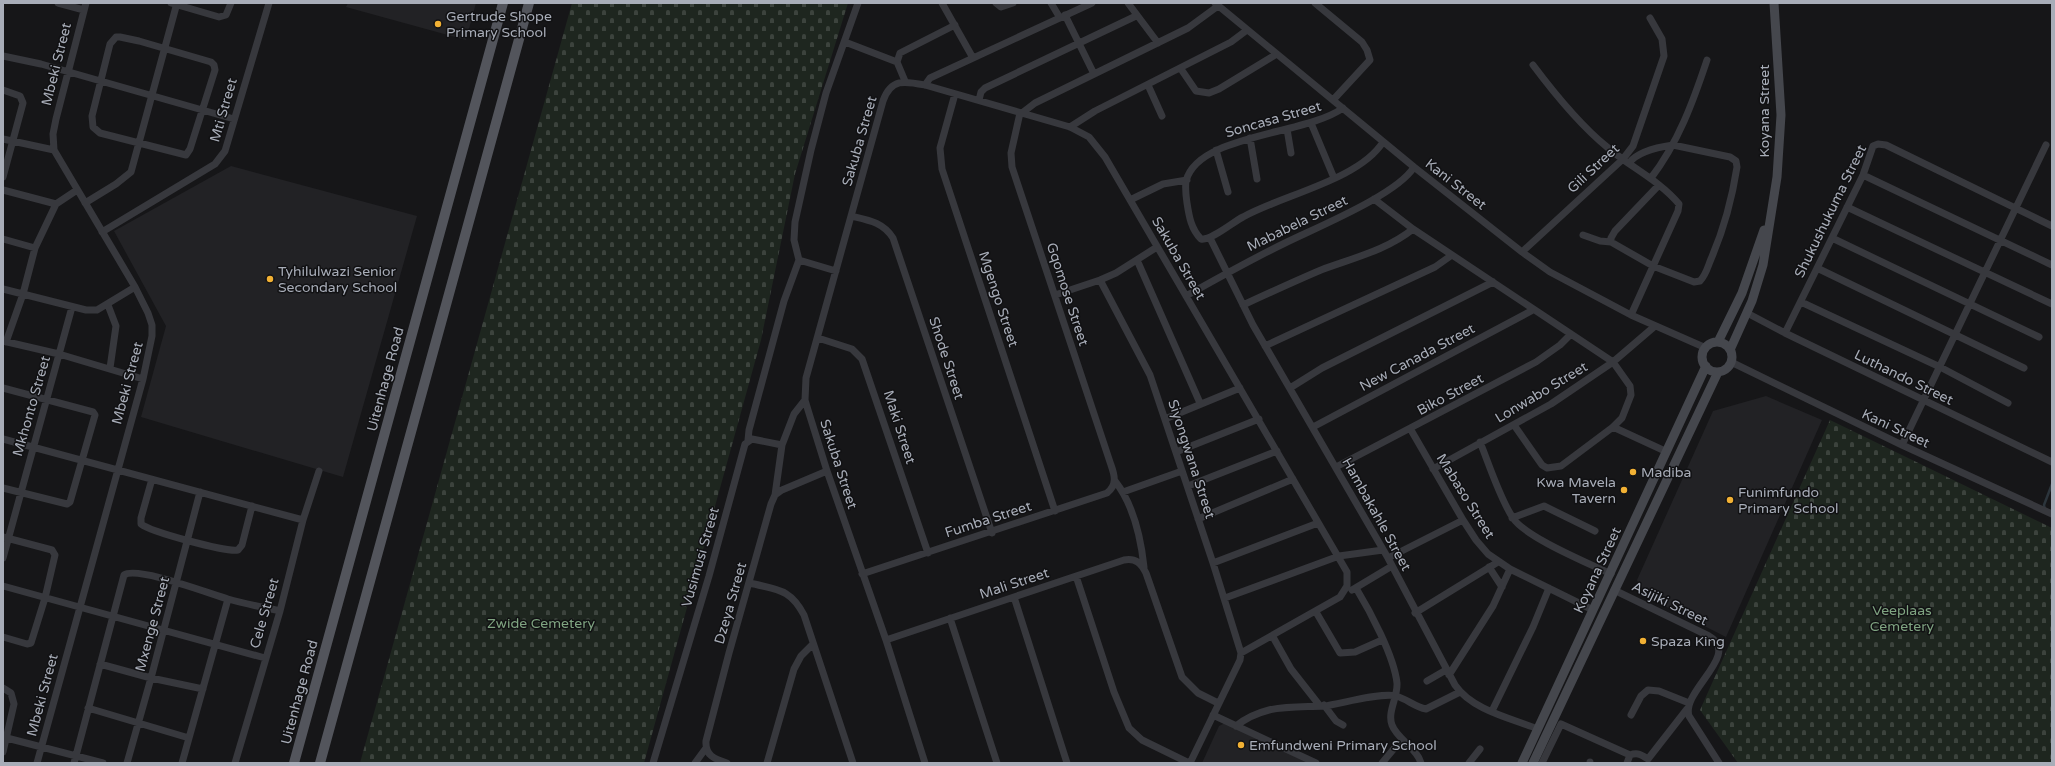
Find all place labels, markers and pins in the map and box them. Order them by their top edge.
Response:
place label: Gertrude Shope Primary School [446,8,552,41]
marker: Gertrude Shope Primary School [433,19,443,29]
place label: Tyhilulwazi Senior Secondary School [278,263,397,296]
marker: Tyhilulwazi Senior Secondary School [265,274,275,284]
place label: Madiba [1641,464,1691,481]
marker: Madiba [1628,467,1638,477]
place label: Kwa Mavela Tavern [1536,474,1616,507]
place label: Funimfundo Primary School [1738,484,1839,517]
marker: Kwa Mavela Tavern [1619,485,1629,495]
marker: Funimfundo Primary School [1725,495,1735,505]
place label: Spaza King [1651,633,1725,650]
marker: Spaza King [1638,636,1648,646]
place label: Emfundweni Primary School [1249,737,1437,754]
marker: Emfundweni Primary School [1236,740,1246,750]

